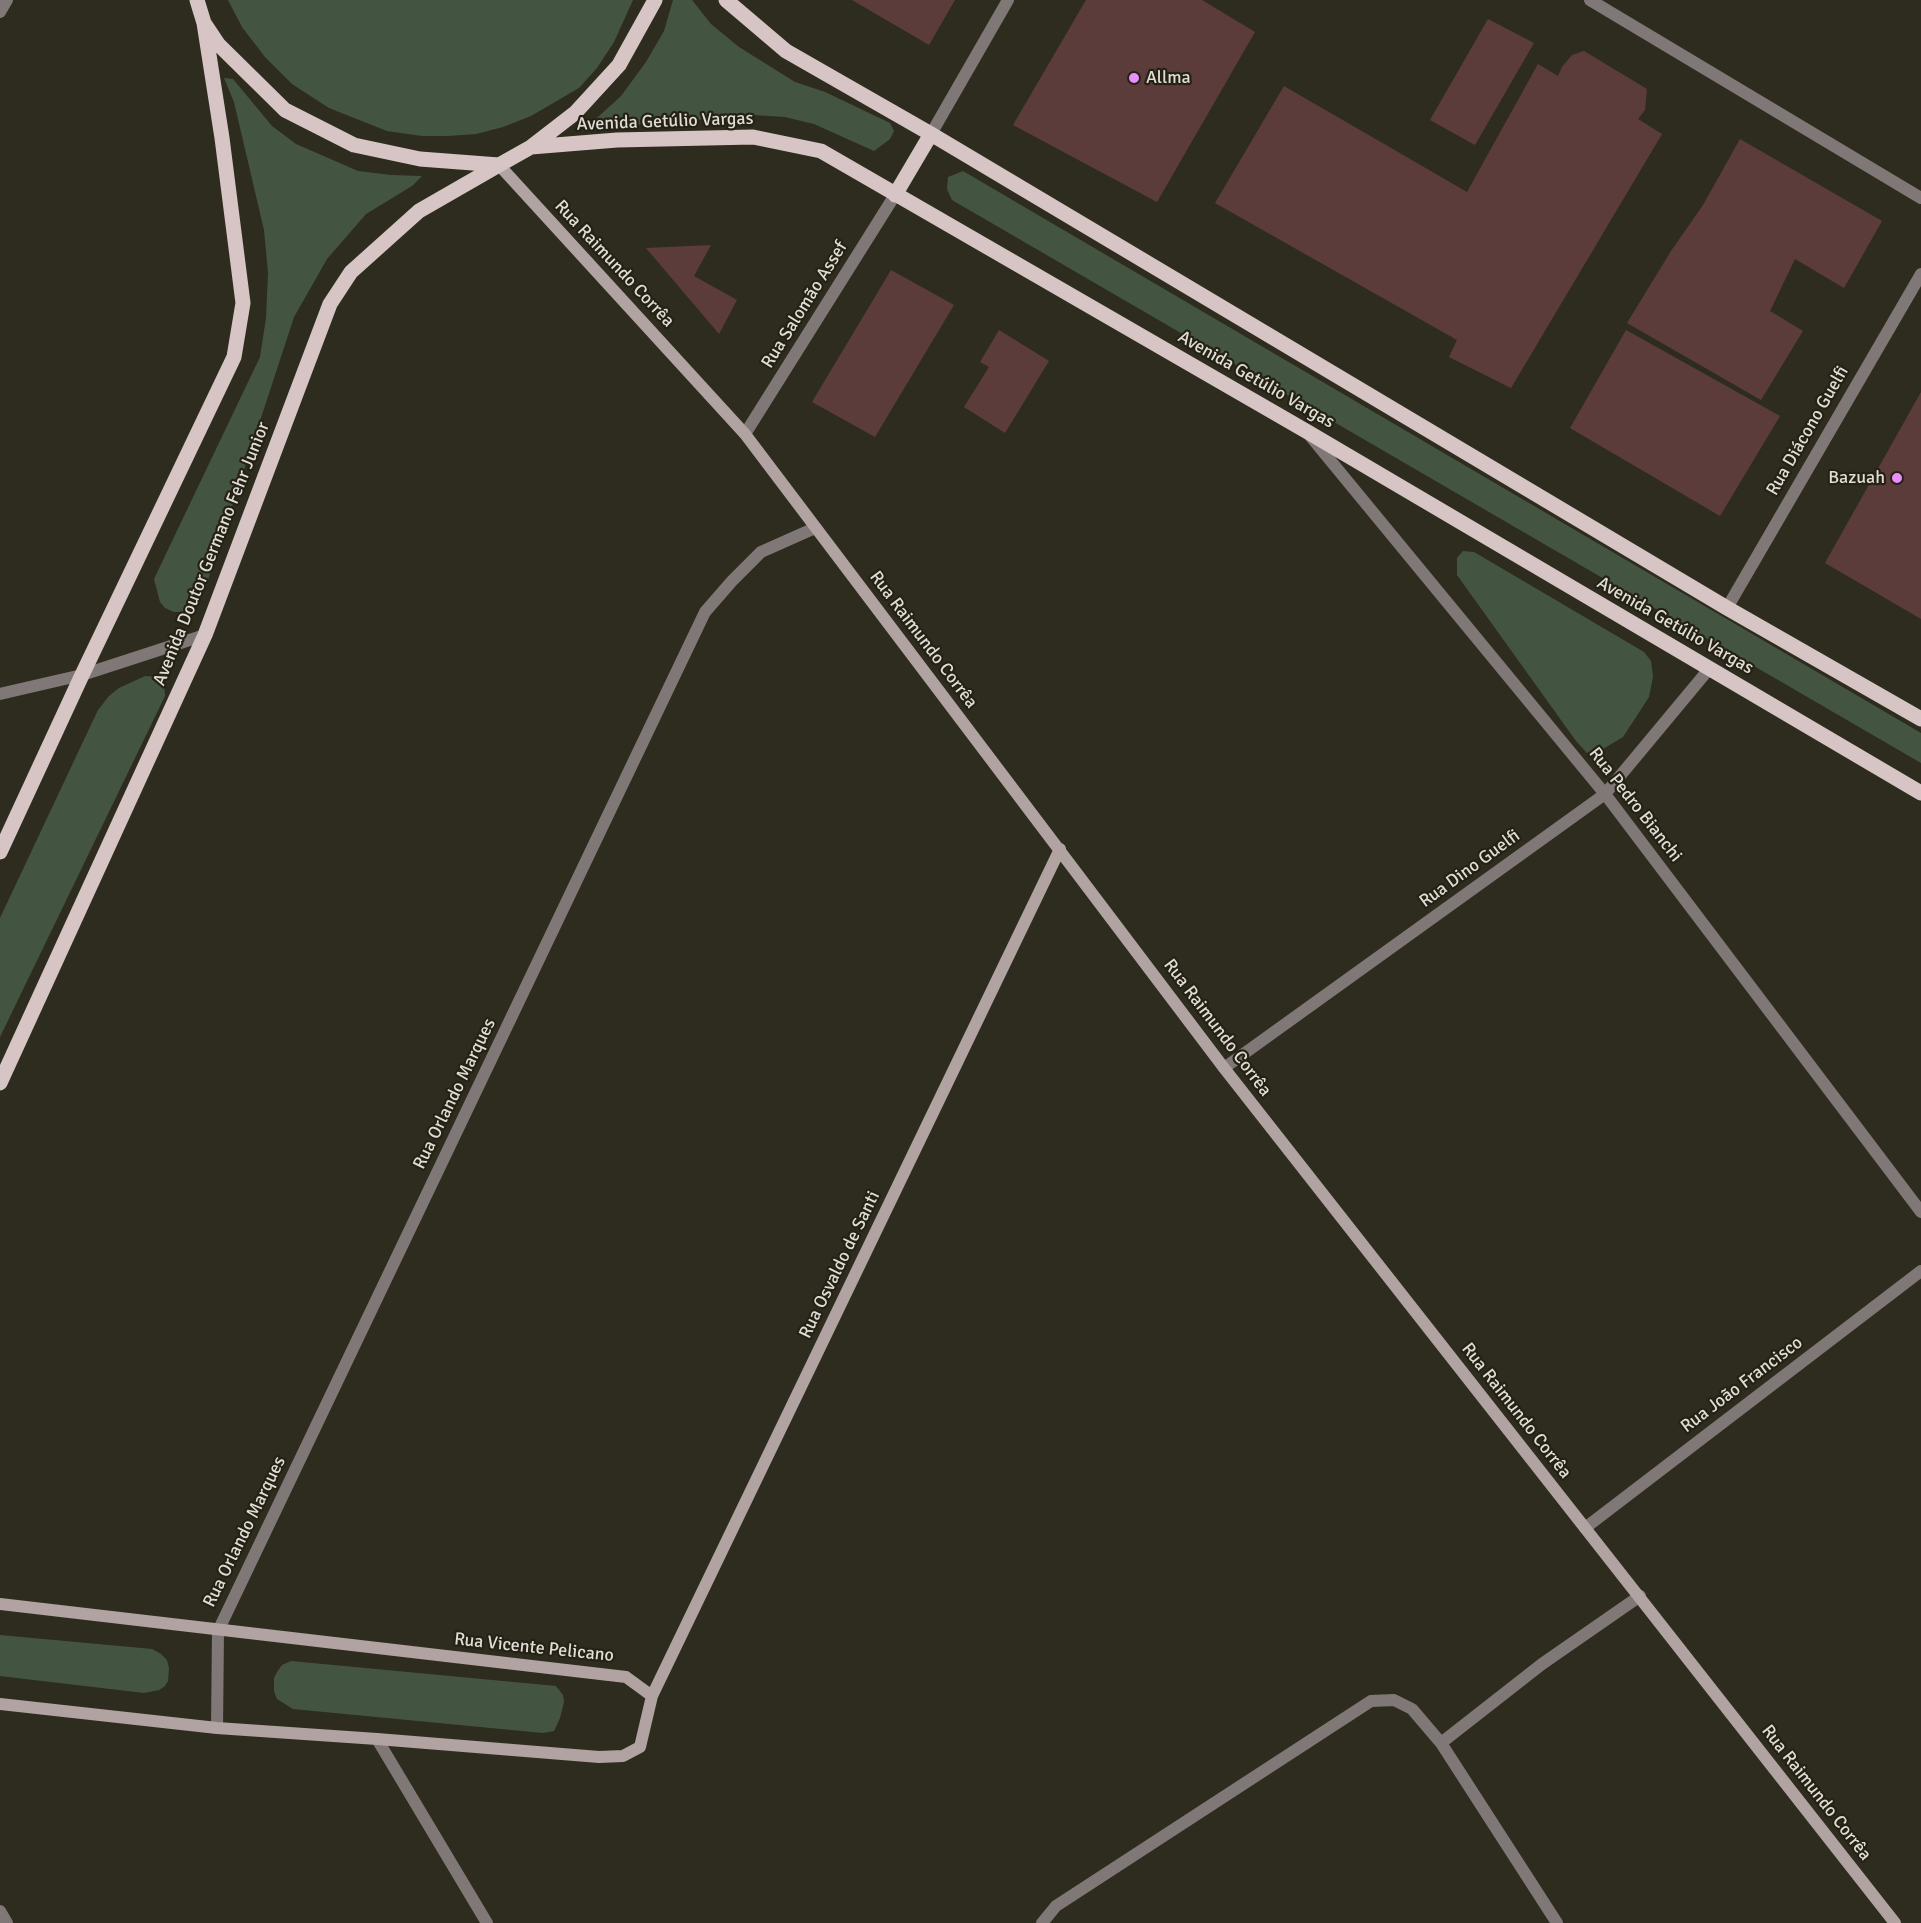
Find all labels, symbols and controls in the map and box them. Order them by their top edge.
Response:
place label: Allma [1146,67,1191,89]
marker: Allma [1127,71,1141,85]
street label: Avenida Getúlio Vargas [576,108,754,136]
street label: Rua Raimundo Corrêa [549,196,679,332]
street label: Rua Salomão Assef [757,238,853,372]
street label: Avenida Getúlio Vargas [1174,326,1338,434]
street label: Rua Diácono Guelfi [1762,362,1854,500]
street label: Avenida Doutor Germano Fehr Junior [149,419,275,689]
place label: Bazuah [1828,467,1885,489]
marker: Bazuah [1890,471,1904,485]
street label: Rua Raimundo Corrêa [864,567,982,713]
street label: Avenida Getúlio Vargas [1593,572,1757,680]
street label: Rua Pedro Bianchi [1584,744,1686,866]
street label: Rua Dino Guelfi [1415,825,1525,913]
street label: Rua Raimundo Corrêa [1158,955,1276,1101]
street label: Rua Orlando Marques [409,1015,501,1173]
street label: Rua Osvaldo de Santi [795,1188,885,1342]
street label: Rua João Francisco [1677,1332,1807,1438]
street label: Rua Raimundo Corrêa [1456,1339,1576,1483]
street label: Rua Orlando Marques [199,1453,291,1611]
street label: Rua Vicente Pelicano [453,1629,615,1667]
street label: Rua Raimundo Corrêa [1756,1721,1876,1865]

